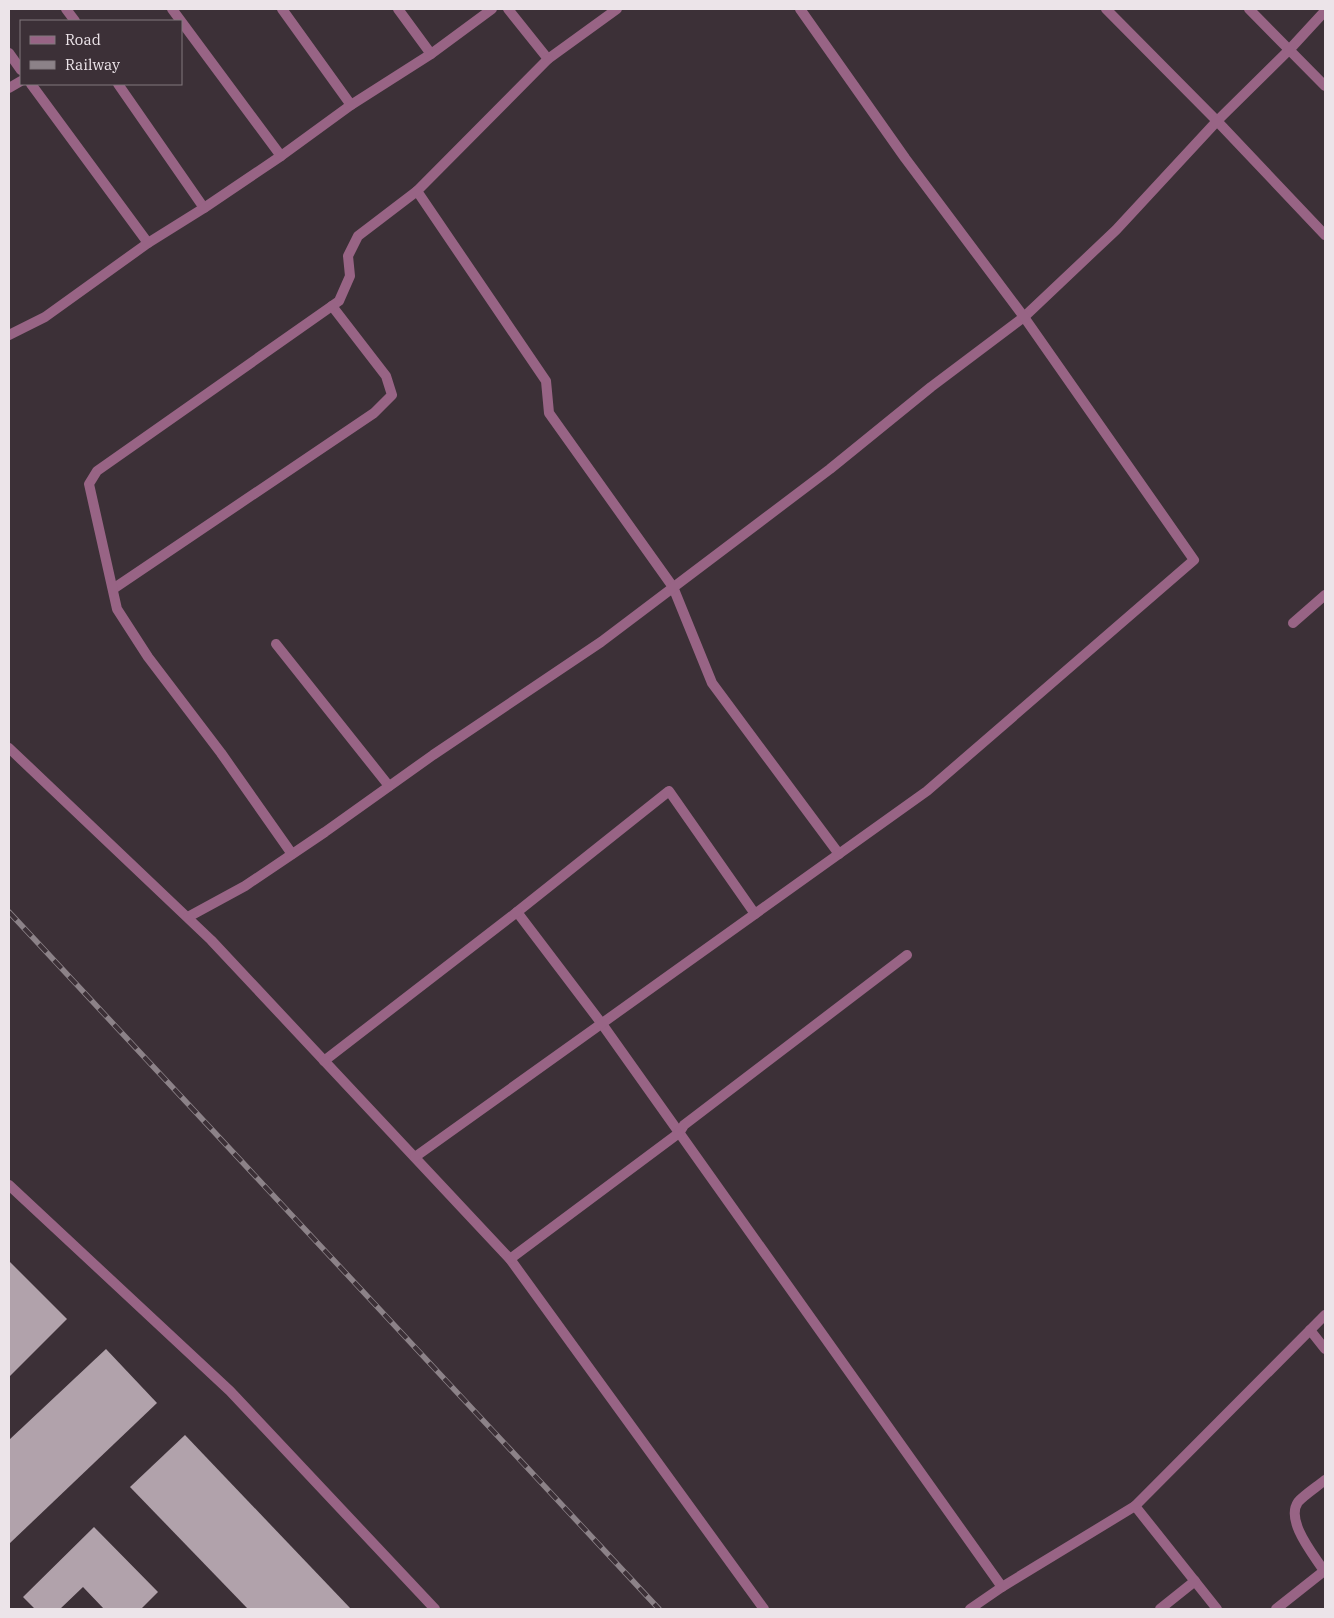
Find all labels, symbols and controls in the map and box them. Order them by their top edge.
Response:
legend [20,20,182,85]
text: Road [65,30,101,49]
text: Railway [65,55,120,74]

